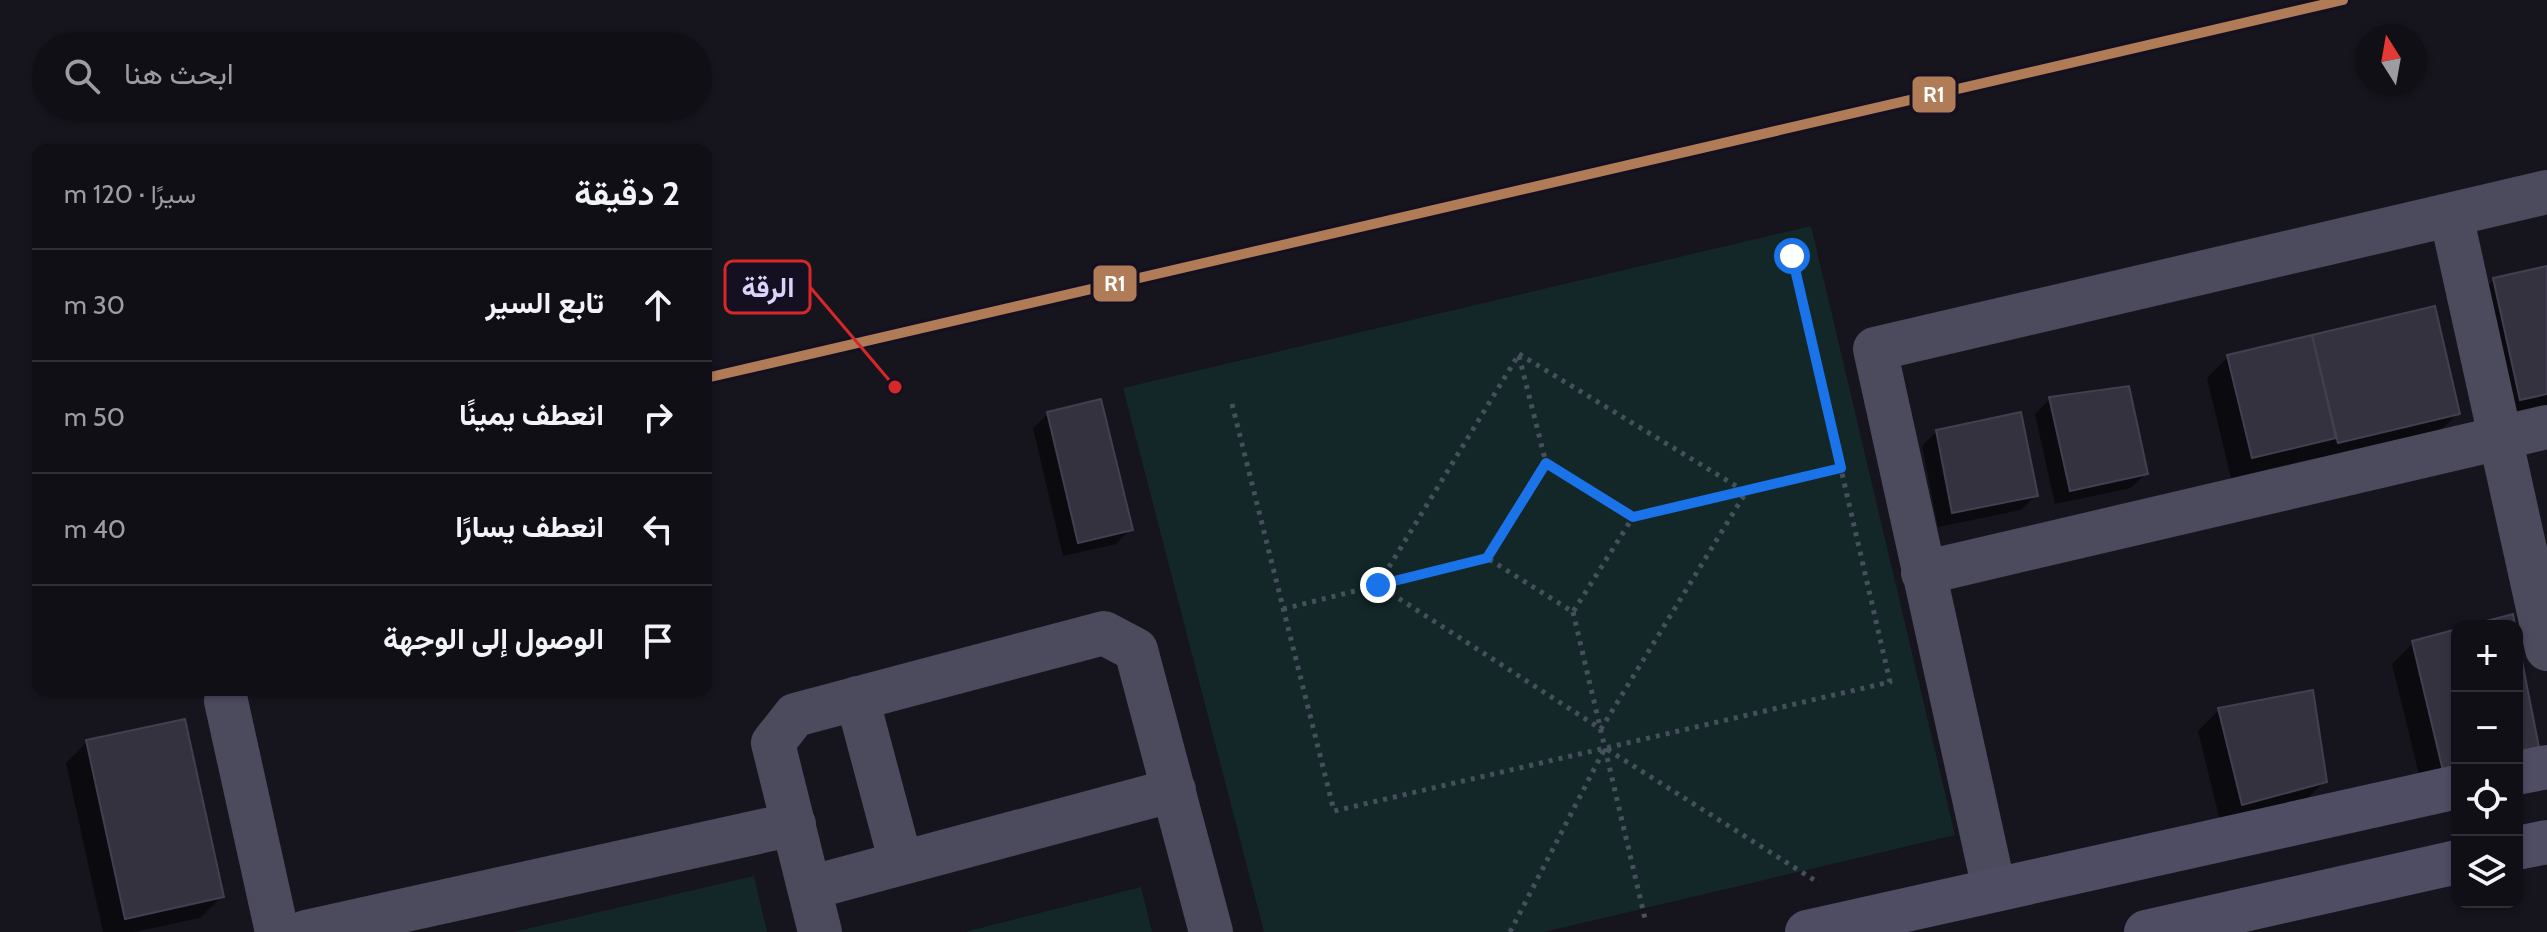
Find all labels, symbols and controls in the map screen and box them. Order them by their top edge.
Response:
north arrow [2355,24,2427,96]
search box [32,32,712,120]
icon: search [60,54,104,98]
text: ابحث هنا [124,55,234,92]
line badge: R1 [1911,75,1957,114]
text: R1 [1923,81,1945,108]
text: 2 دقيقة [574,172,680,214]
text: سيرًا · 120 m [64,178,196,210]
route start [1774,238,1810,274]
callout: الرقة [725,261,810,313]
line badge: R1 [1092,264,1138,303]
text: الرقة [742,270,794,305]
text: R1 [1104,270,1126,297]
icon: ahead [636,283,680,327]
text: تابع السير [485,284,604,321]
text: 30 m [64,289,125,321]
icon: right [636,395,680,439]
text: انعطف يمينًا [459,396,604,433]
text: 50 m [64,401,125,433]
icon: left [636,507,680,551]
text: انعطف يسارًا [455,508,604,545]
text: 40 m [64,513,126,545]
route end [1360,567,1396,603]
icon: arrive [636,619,680,663]
text: الوصول إلى الوجهة [383,620,604,657]
map controls [2451,620,2523,908]
button: + [2451,620,2523,692]
button: − [2451,692,2523,764]
button: locate [2451,764,2523,836]
button: layers [2451,836,2523,908]

